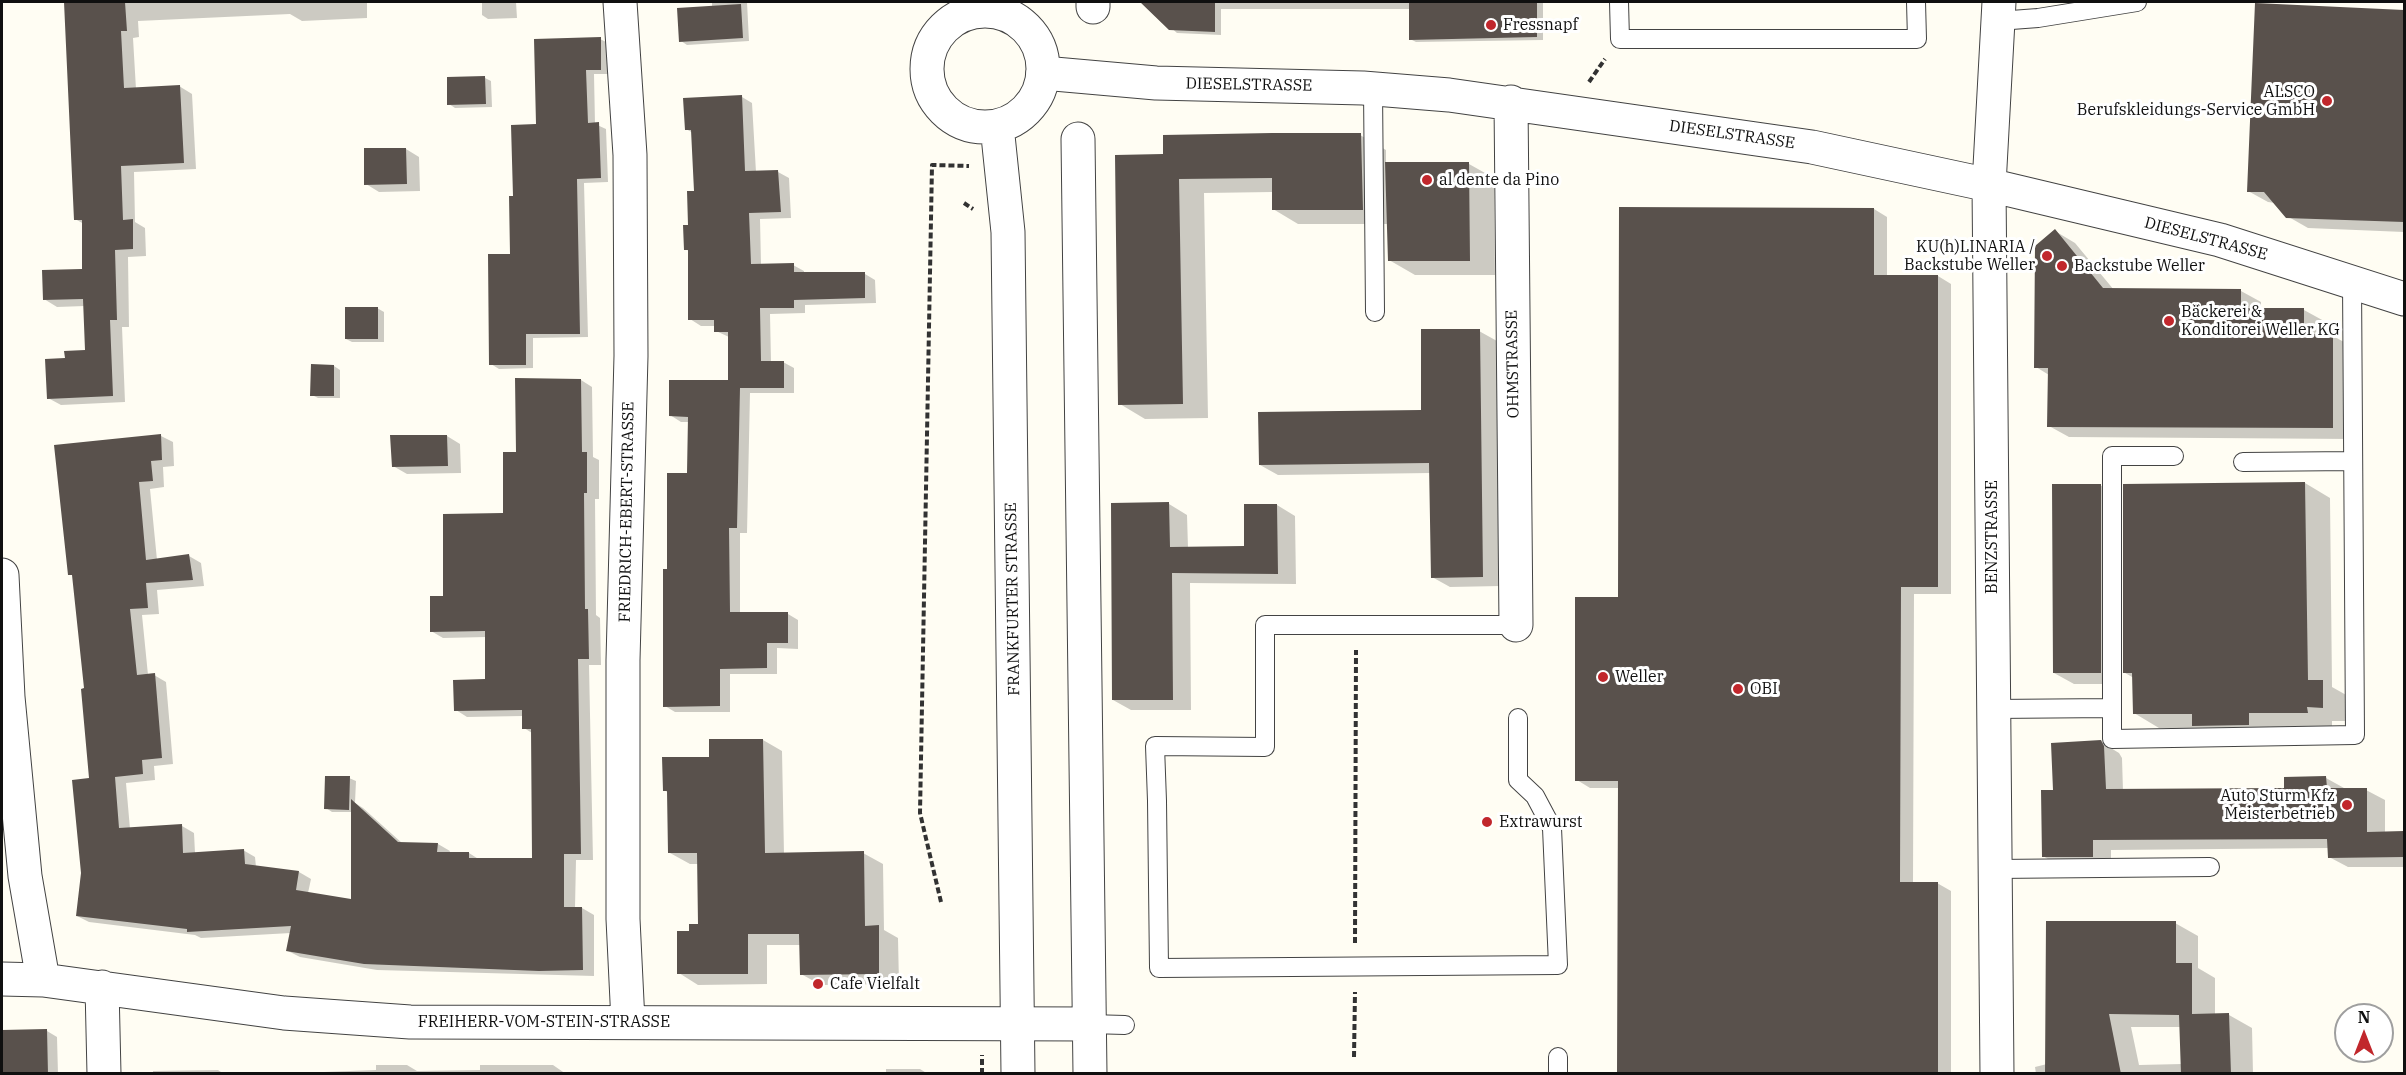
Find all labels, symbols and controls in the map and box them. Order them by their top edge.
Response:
place label: Fressnapf [1503,15,1578,35]
marker: Fressnapf [1484,18,1498,32]
street label: DIESELSTRASSE [1185,74,1313,96]
place label: ALSCO Berufskleidungs-Service GmbH [2077,82,2315,120]
marker: ALSCO Berufskleidungs-Service GmbH [2320,94,2334,108]
street label: DIESELSTRASSE [1668,117,1796,153]
place label: al dente da Pino [1439,170,1559,190]
marker: al dente da Pino [1420,173,1434,187]
street label: DIESELSTRASSE [2142,213,2270,265]
place label: KU(h)LINARIA / Backstube Weller [1904,237,2035,275]
marker: KU(h)LINARIA / Backstube Weller [2040,249,2054,263]
place label: Backstube Weller [2074,256,2205,276]
marker: Backstube Weller [2055,259,2069,273]
place label: Bäckerei & Konditorei Weller KG [2181,302,2340,340]
street label: OHMSTRASSE [1502,310,1524,418]
marker: Bäckerei & Konditorei Weller KG [2162,314,2176,328]
street label: FRIEDRICH-EBERT-STRASSE [615,401,639,623]
street label: BENZSTRASSE [1982,480,2002,594]
street label: FRANKFURTER STRASSE [1002,502,1024,696]
place label: Weller [1615,667,1664,687]
marker: Weller [1596,670,1610,684]
place label: OBI [1750,679,1778,699]
marker: OBI [1731,682,1745,696]
place label: Auto Sturm Kfz Meisterbetrieb [2220,786,2335,824]
marker: Auto Sturm Kfz Meisterbetrieb [2340,798,2354,812]
place label: Extrawurst [1499,812,1582,832]
marker: Extrawurst [1480,815,1494,829]
place label: Cafe Vielfalt [830,974,920,994]
marker: Cafe Vielfalt [811,977,825,991]
north arrow [2334,1003,2394,1063]
text: N [2358,1007,2370,1027]
street label: FREIHERR-VOM-STEIN-STRASSE [418,1012,670,1032]

